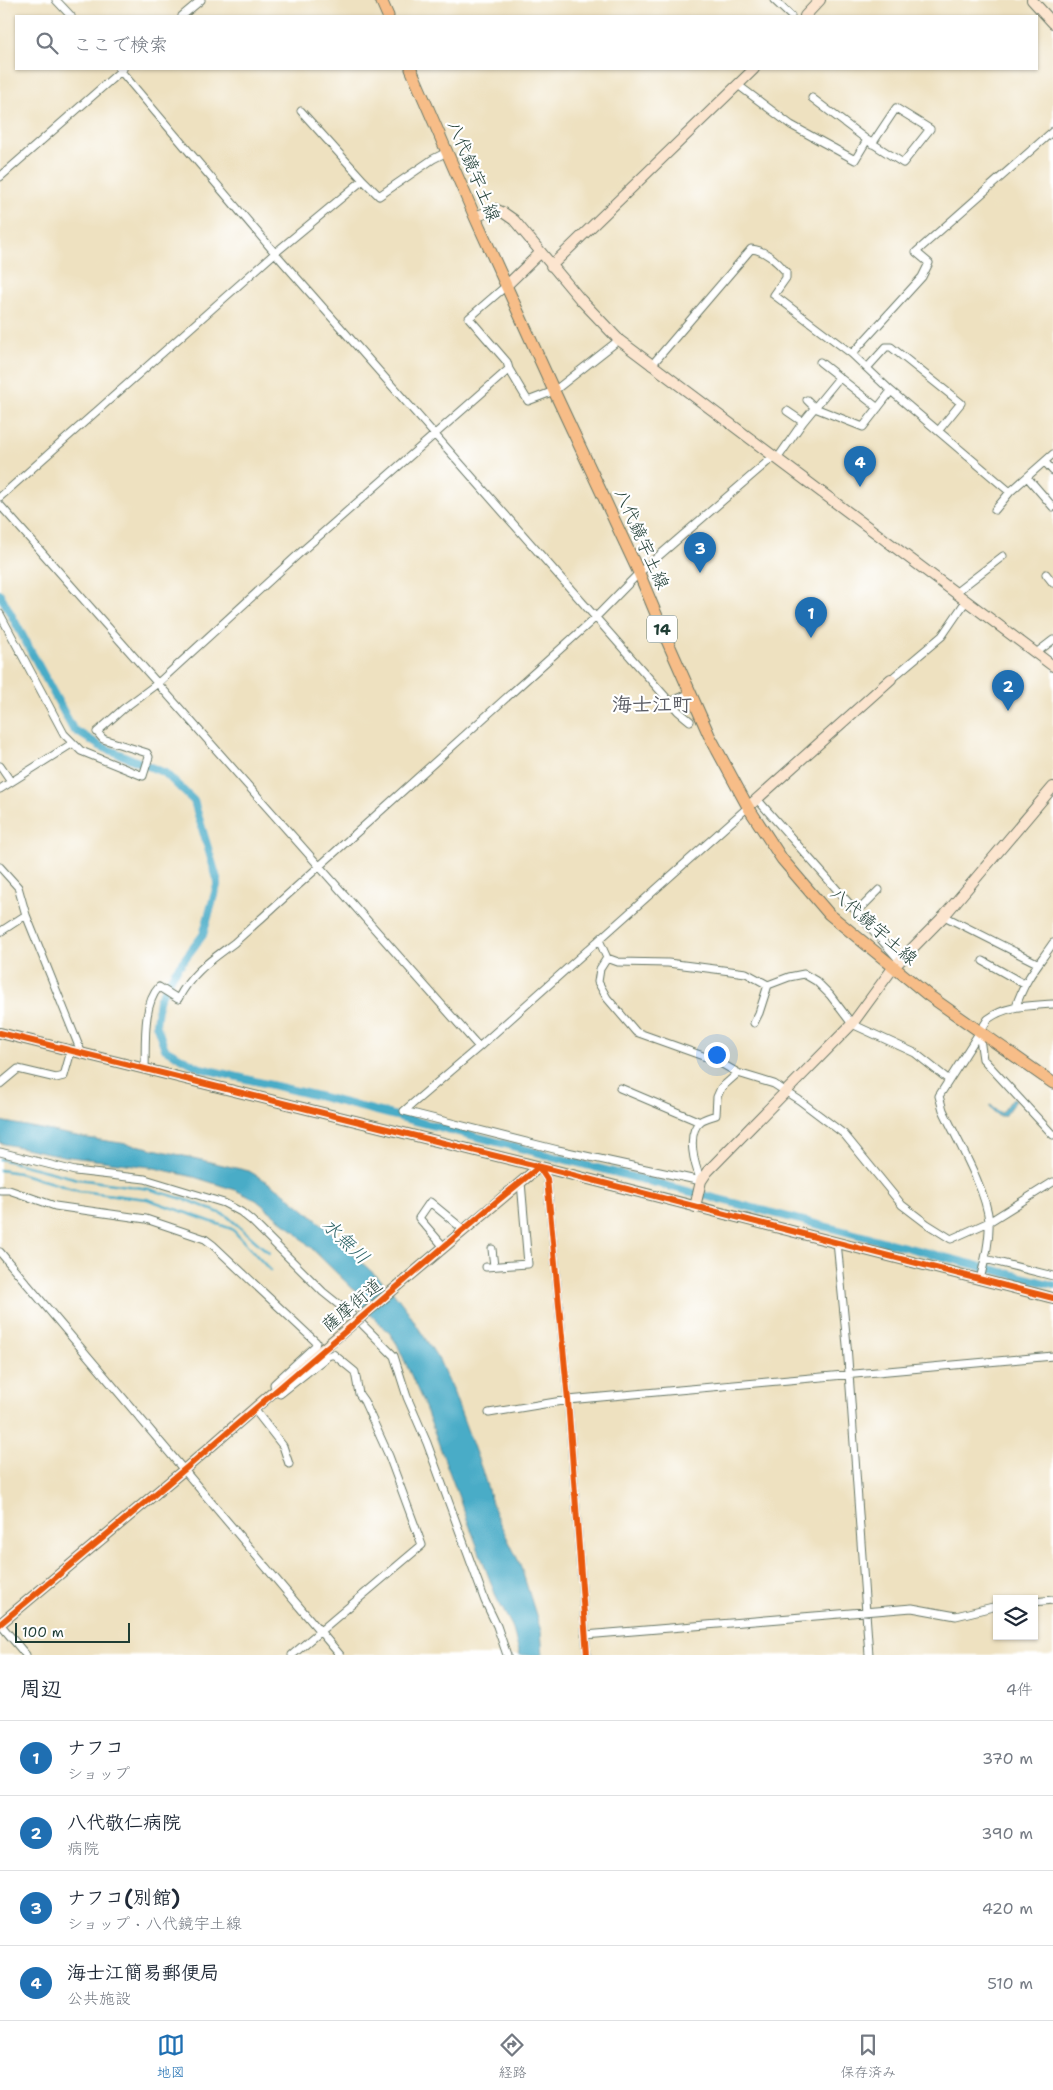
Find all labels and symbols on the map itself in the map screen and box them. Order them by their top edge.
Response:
street label: 八代鏡宇土線 [442,117,506,225]
pin: 4 [844,446,876,487]
street label: 八代鏡宇土線 [609,485,675,593]
pin: 3 [684,532,716,573]
pin: 1 [795,597,827,638]
road number: 14 [647,616,677,642]
pin: 2 [992,670,1024,711]
district label: 海士江町 [612,691,692,717]
street label: 八代鏡宇土線 [825,882,923,970]
your location [704,1042,730,1068]
water label: 水無川 [317,1212,375,1270]
street label: 薩摩街道 [317,1273,387,1337]
scale bar [15,1620,130,1643]

